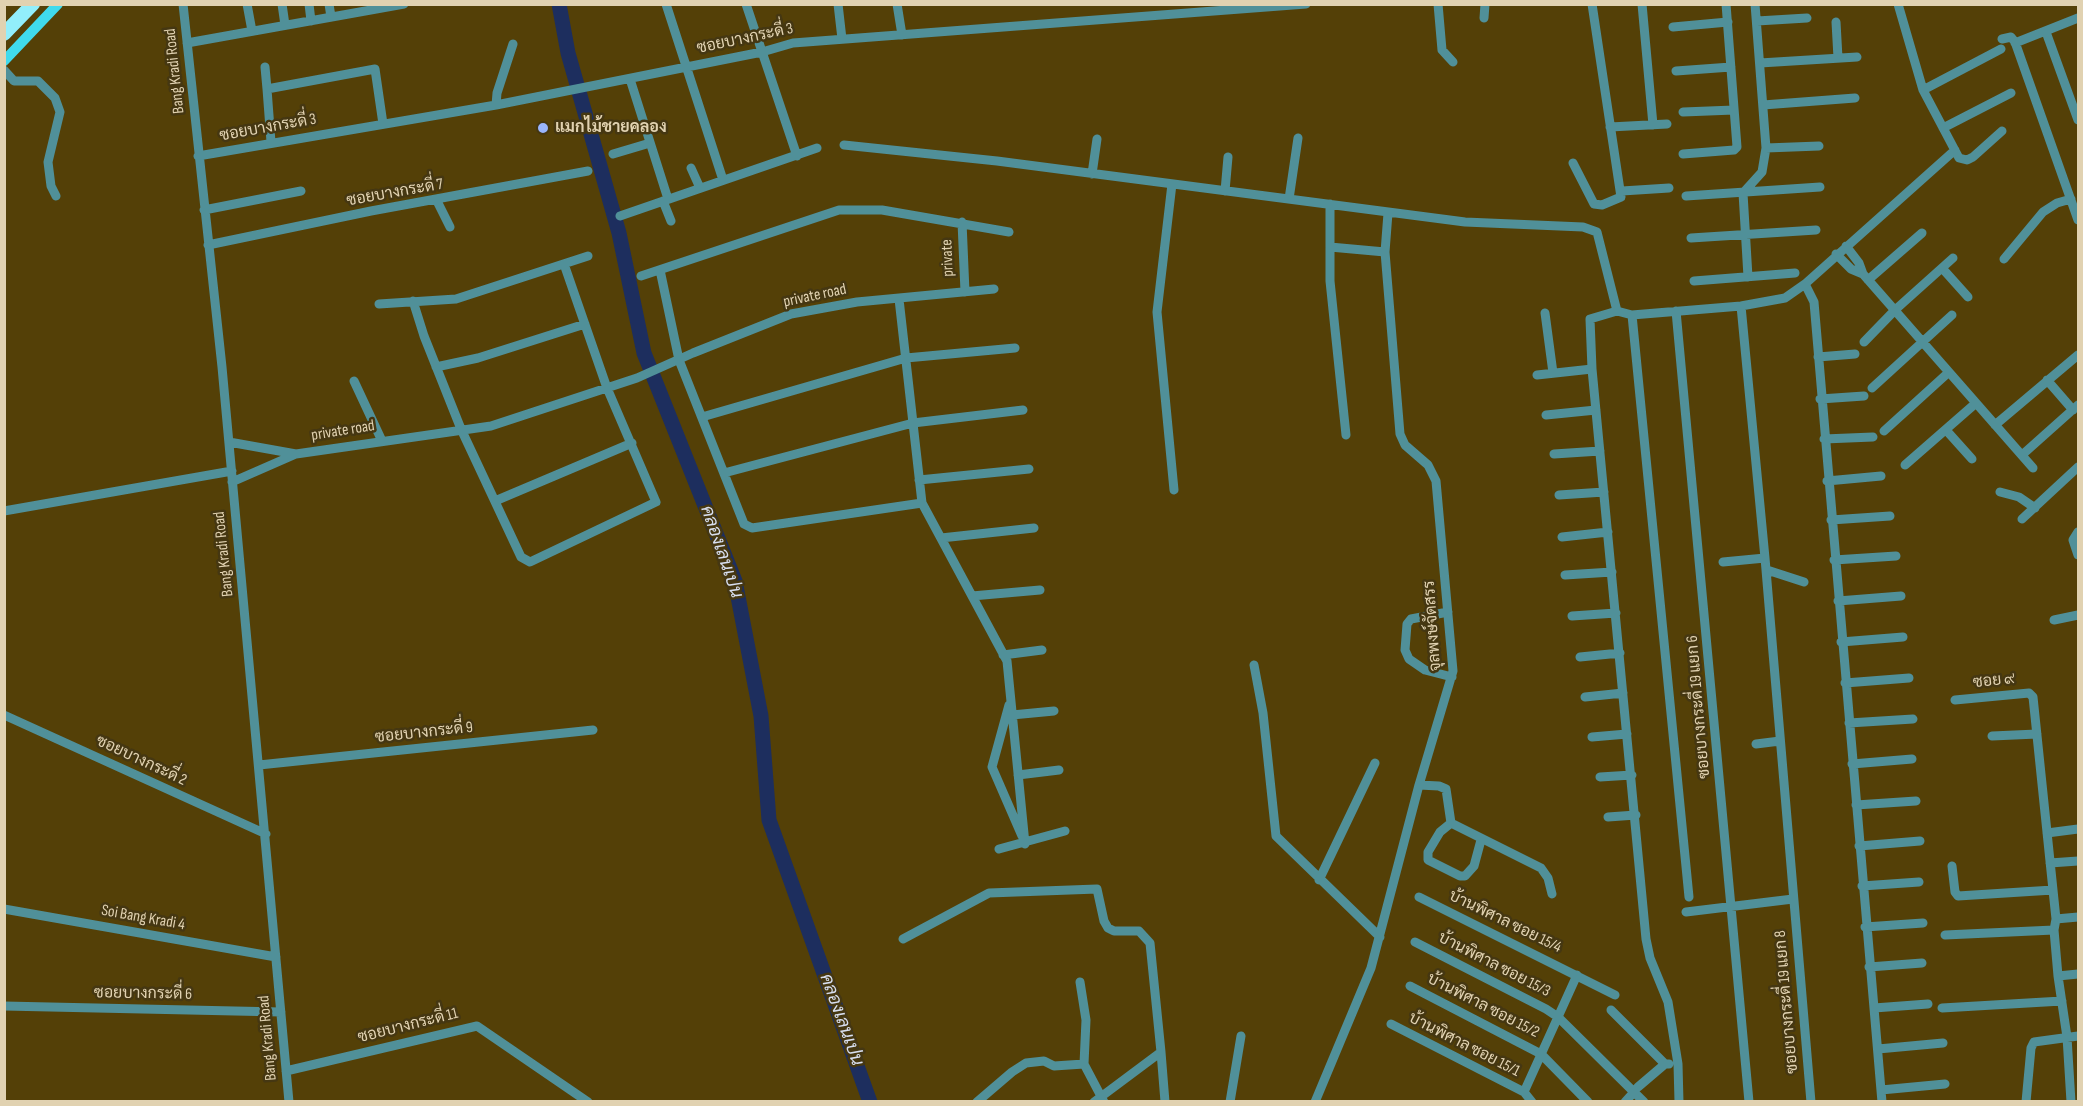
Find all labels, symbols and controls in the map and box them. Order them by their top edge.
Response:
street label: ซอยบางกระดี่ 3 [695,19,795,59]
street label: Bang Kradi Road [161,27,189,115]
street label: ซอยบางกระดี่ 3 [218,110,318,146]
place label: แมกไม้ชายคลอง [555,118,667,138]
marker: แมกไม้ชายคลอง [536,121,550,135]
street label: ซอยบางกระดี่ 7 [345,175,445,211]
street label: private [938,239,958,277]
street label: private road [782,280,848,312]
street label: private road [310,417,376,445]
water label: คลองเลนเปน [695,503,747,601]
street label: Bang Kradi Road [210,510,238,598]
street label: จุลพงษ์จัดสรร [1420,580,1446,672]
street label: ซอยบางกระดี่ 19 แยก 6 [1683,635,1715,779]
street label: ซอย ๙ [1972,669,2016,693]
street label: ซอยบางกระดี่ 9 [374,718,474,748]
street label: ซอยบางกระดี่ 2 [93,732,189,790]
street label: บ้านพิศาล ซอย 15/4 [1446,886,1564,958]
street label: Soi Bang Kradi 4 [100,901,186,935]
street label: บ้านพิศาล ซอย 15/3 [1435,928,1553,1002]
street label: ซอยบางกระดี่ 19 แยก 8 [1771,930,1803,1074]
street label: บ้านพิศาล ซอย 15/2 [1424,969,1542,1043]
water label: คลองเลนเปน [814,971,868,1069]
street label: ซอยบางกระดี่ 6 [94,984,192,1004]
street label: Bang Kradi Road [255,995,281,1081]
street label: ซอยบางกระดี่ 11 [356,1004,460,1048]
street label: บ้านพิศาล ซอย 15/1 [1405,1009,1523,1081]

